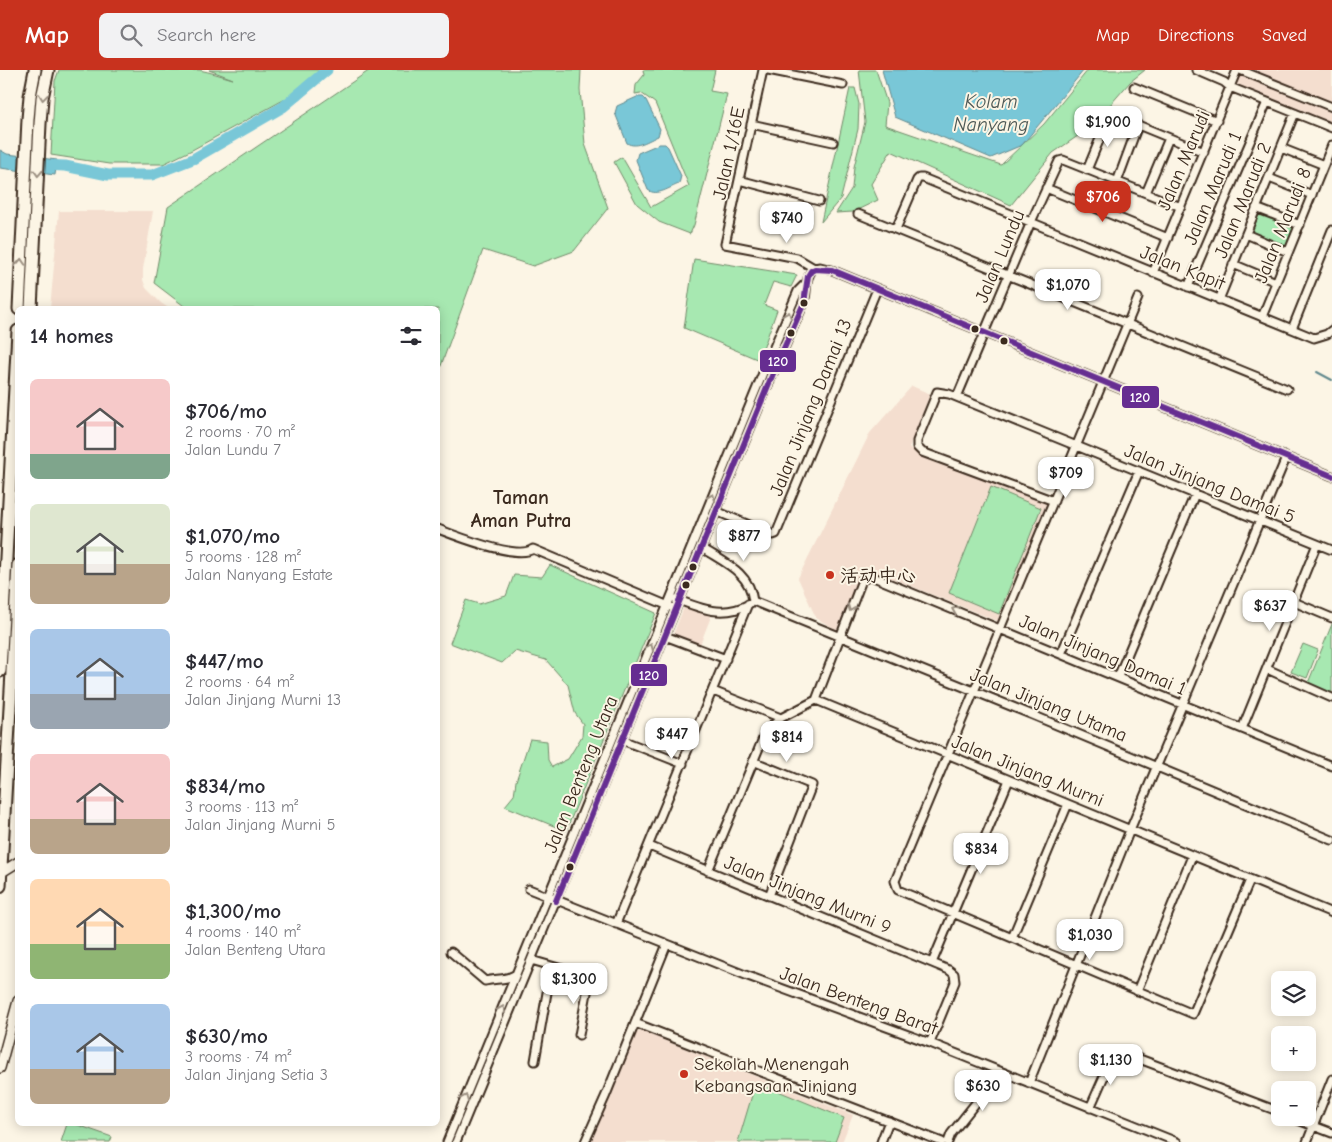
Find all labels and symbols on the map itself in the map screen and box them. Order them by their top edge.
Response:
water label: Kolam Nanyang [953,90,1029,136]
one-way arrow [38,93,49,101]
street label: Jalan 1/16E [708,105,750,202]
pin: $1,900 [1067,106,1149,148]
street label: Jalan Marudi [1153,107,1215,214]
street label: Jalan Marudi 1 [1179,129,1247,248]
street label: Jalan Marudi 2 [1210,139,1276,261]
street label: Jalan Marudi 8 [1250,164,1316,286]
one-way arrow [32,169,43,177]
pin: $706 [1073,180,1133,223]
pin: $740 [757,202,817,244]
street label: Jalan Lundu [971,207,1029,306]
street label: Jalan Kapit [1137,241,1229,295]
one-way arrow [16,258,27,266]
pin: $1,070 [1027,268,1109,311]
unlabelled marker [799,298,809,308]
one-way arrow [782,311,792,320]
street label: Jalan Jinjang Damai 13 [765,316,857,499]
unlabelled marker [970,324,980,334]
unlabelled marker [786,328,796,338]
unlabelled marker [999,336,1009,346]
line badge: 120 [759,349,797,373]
text: 120 [768,353,788,370]
line badge: 120 [1121,385,1160,409]
text: 120 [1130,389,1150,406]
street label: Jalan Jinjang Damai 5 [1121,440,1298,528]
pin: $709 [1036,456,1096,499]
district label: Taman Aman Putra [471,486,571,532]
one-way arrow [706,493,716,502]
pin: $877 [714,520,774,562]
unlabelled marker [688,562,698,572]
place label: 活动中心 [840,565,916,587]
marker: 活动中心 [824,569,836,581]
unlabelled marker [681,580,691,590]
pin: $637 [1240,590,1300,632]
one-way arrow [847,603,857,612]
one-way arrow [951,606,960,616]
street label: Jalan Jinjang Damai 1 [1016,610,1190,700]
one-way arrow [644,643,655,652]
line badge: 120 [630,663,668,687]
street label: Jalan Jinjang Utama [967,663,1130,746]
text: 120 [639,667,659,684]
street label: Jalan Benteng Utara [539,693,622,856]
pin: $447 [642,718,702,760]
pin: $814 [757,720,817,763]
street label: Jalan Jinjang Murni [948,730,1107,811]
pin: $834 [951,832,1011,875]
street label: Jalan Jinjang Murni 9 [721,851,894,939]
unlabelled marker [565,862,575,872]
pin: $1,030 [1049,918,1131,961]
pin: $1,300 [533,962,615,1005]
street label: Jalan Benteng Barat [777,962,941,1040]
one-way arrow [496,1005,507,1014]
pin: $1,130 [1070,1044,1152,1086]
place label: Sekolah Menengah Kebangsaan Jinjang [694,1053,857,1097]
marker: Sekolah Menengah Kebangsaan Jinjang [678,1068,690,1080]
pin: $630 [953,1070,1013,1112]
one-way arrow [459,1094,469,1103]

